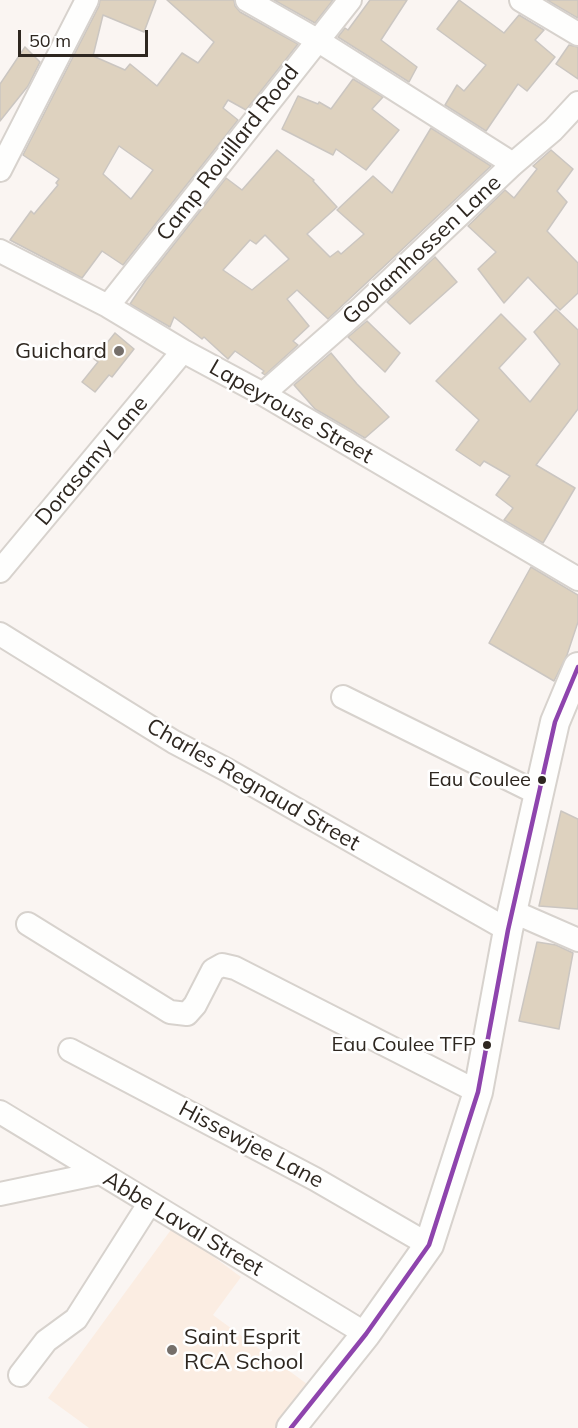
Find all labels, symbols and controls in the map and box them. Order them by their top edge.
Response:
scale bar [21,18,152,56]
text: 50 m [29,29,71,52]
street label: Camp Rouillard Road [151,60,305,246]
street label: Goolamhossen Lane [337,170,507,330]
place label: Guichard [15,338,107,364]
marker: Guichard [112,344,126,358]
street label: Lapeyrouse Street [205,354,377,470]
street label: Dorasamy Lane [30,391,154,531]
street label: Charles Regnaud Street [142,713,364,857]
place label: Eau Coulee [428,768,531,792]
marker: Eau Coulee [536,774,548,786]
place label: Eau Coulee TFP [332,1033,476,1057]
marker: Eau Coulee TFP [481,1039,493,1051]
street label: Hissewjee Lane [174,1096,328,1194]
street label: Abbe Laval Street [98,1166,268,1282]
place label: Saint Esprit RCA School [184,1324,304,1376]
marker: Saint Esprit RCA School [165,1343,179,1357]

